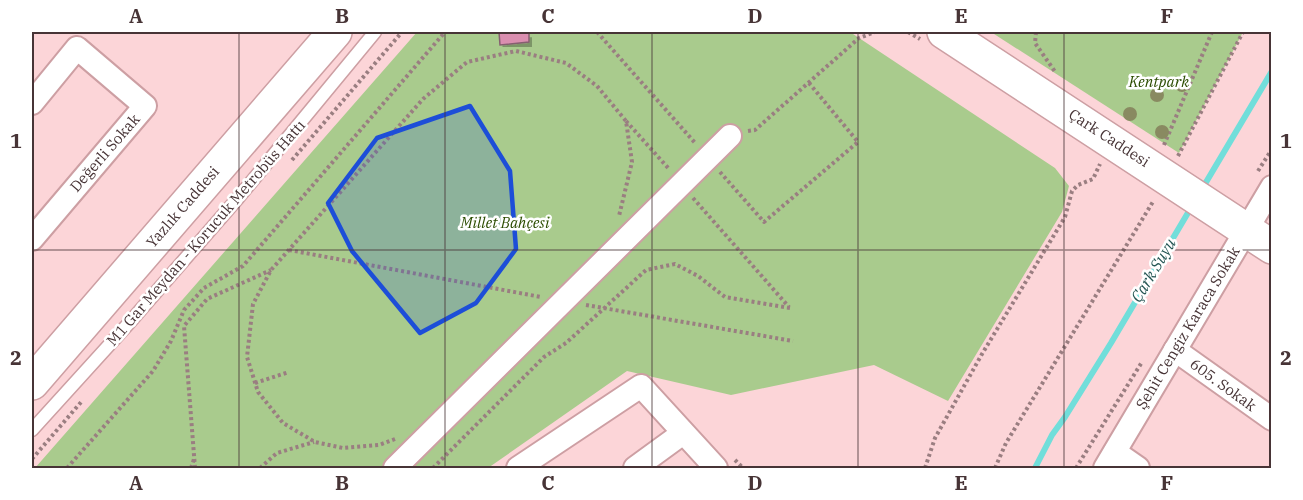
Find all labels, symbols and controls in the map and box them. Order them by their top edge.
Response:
text: A [129,2,143,29]
text: B [335,2,349,29]
text: C [541,2,555,29]
text: D [747,2,763,29]
text: E [954,2,968,29]
text: F [1161,2,1173,29]
park label: Kentpark [1128,72,1189,91]
street label: Çark Caddesi [1065,104,1154,171]
street label: Değerli Sokak [66,110,144,196]
street label: M1 Gar Meydan - Korucuk Metrobüs Hattı [102,116,309,350]
text: 1 [10,127,22,154]
text: 1 [1280,127,1292,154]
street label: Yazlık Caddesi [142,162,223,251]
park label: Millet Bahçesi [460,213,550,232]
water label: Çark Suyu [1126,234,1180,306]
street label: Şehit Cengiz Karaca Sokak [1131,243,1244,413]
text: 2 [10,344,22,371]
text: 2 [1280,344,1292,371]
street label: 605. Sokak [1186,354,1260,415]
text: A [129,469,143,496]
text: B [335,469,349,496]
text: C [541,469,555,496]
text: D [747,469,763,496]
text: E [954,469,968,496]
text: F [1161,469,1173,496]

